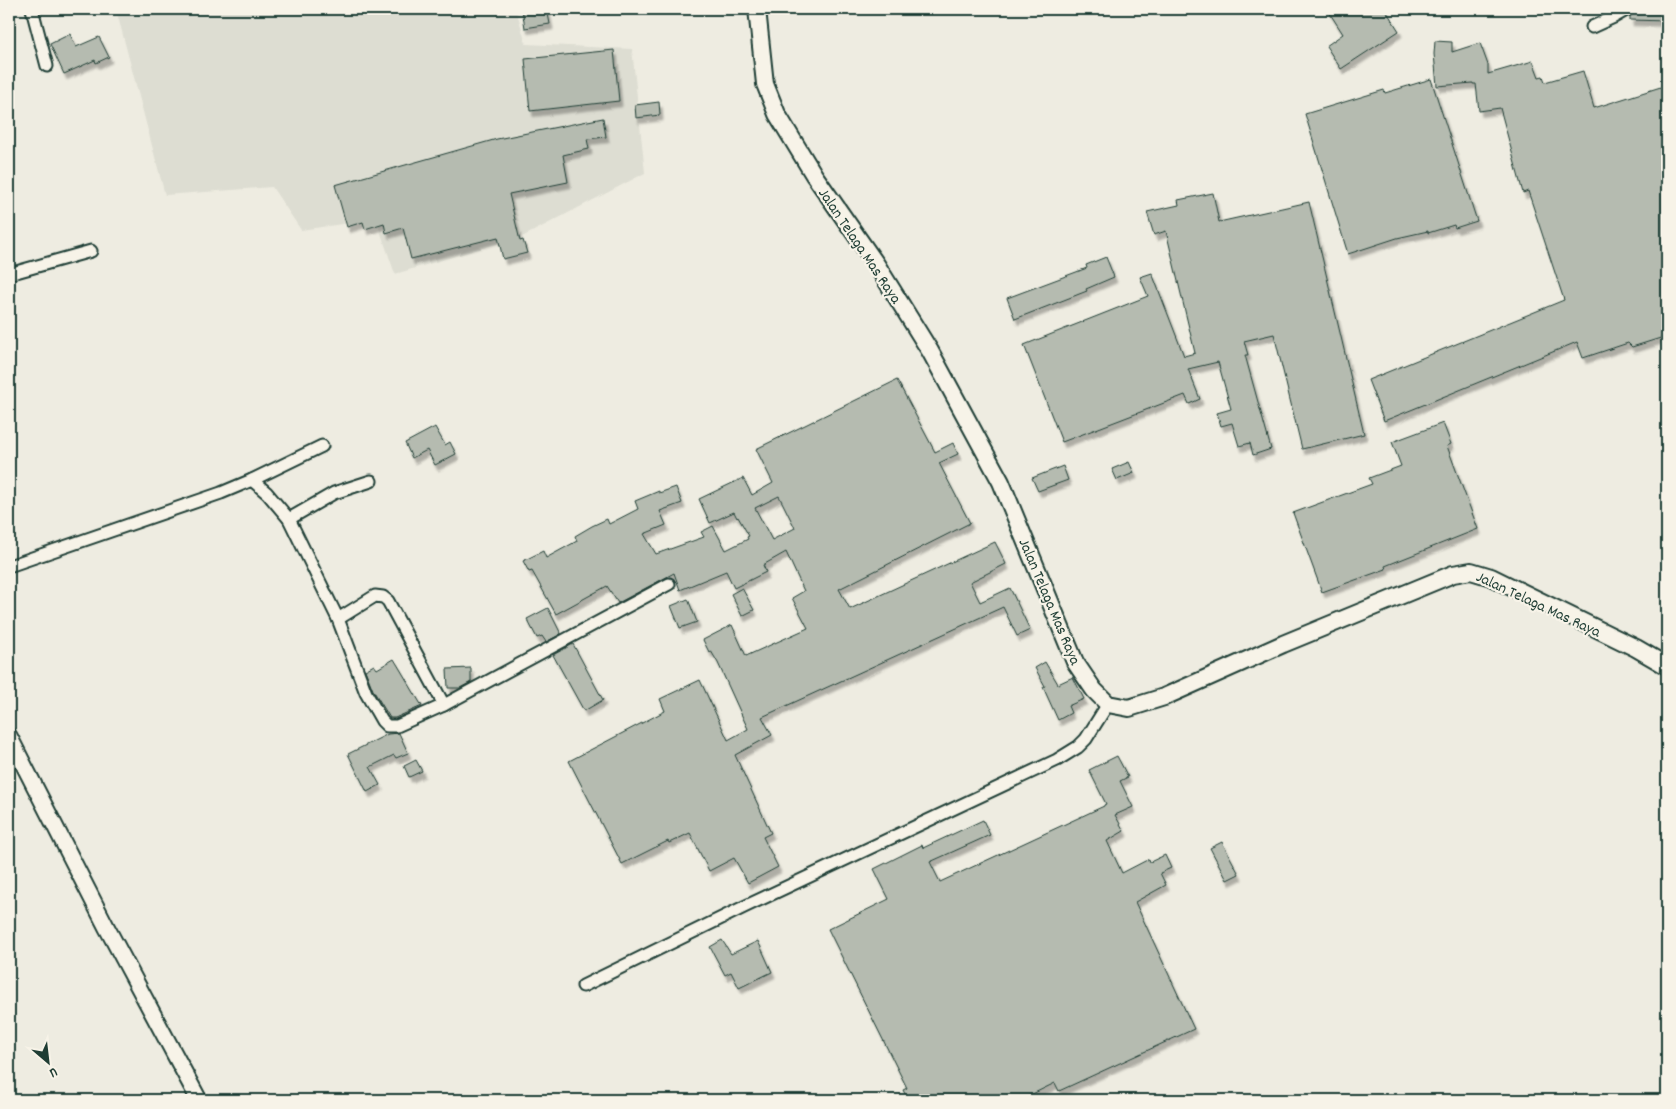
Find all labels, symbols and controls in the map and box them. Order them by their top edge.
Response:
street label: Jalan Telaga Mas Raya [812,184,907,309]
street label: Jalan Telaga Mas Raya [1012,535,1086,669]
street label: Jalan Telaga Mas Raya [1472,566,1605,644]
north arrow [22,1036,72,1086]
text: U [45,1061,61,1082]

